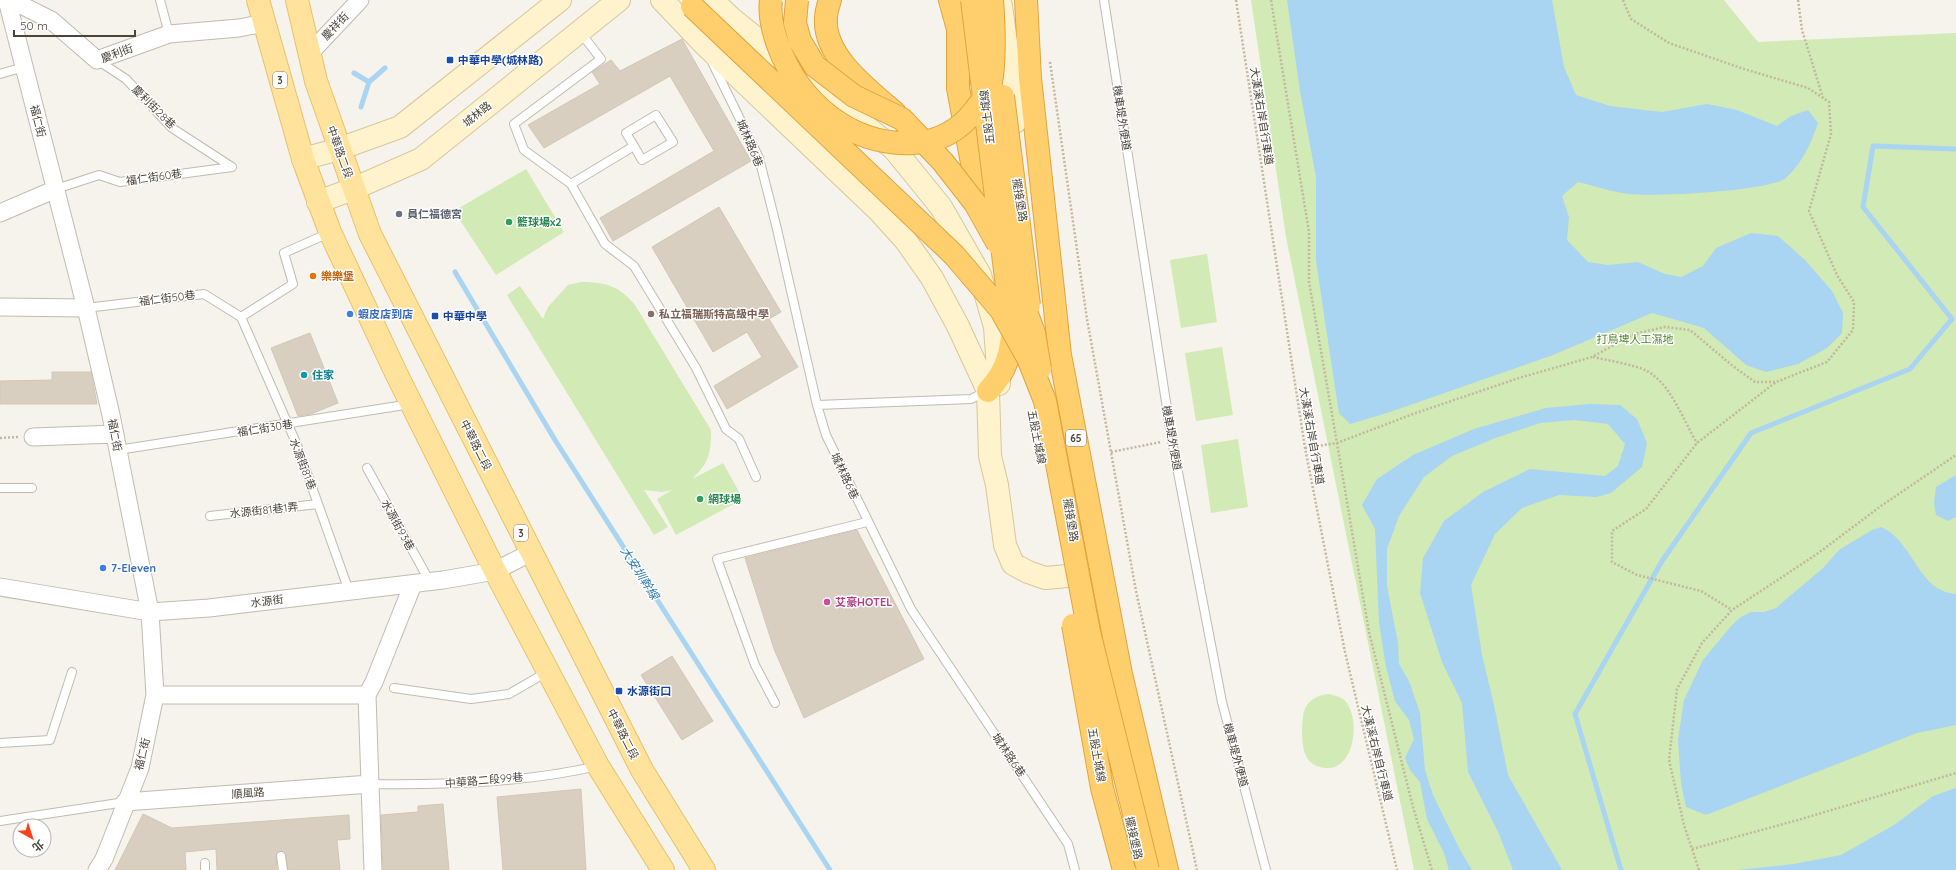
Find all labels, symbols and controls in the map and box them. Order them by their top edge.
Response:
street label: 慶祥街 [319,9,351,43]
scale bar [14,12,135,38]
text: 50 m [20,18,48,33]
street label: 慶利街 [99,41,135,65]
place label: 中華中學(城林路) [458,53,543,67]
marker: 中華中學(城林路) [445,55,455,65]
street label: 大漢溪右岸自行車道 [1247,66,1277,166]
road number: 3 [273,72,287,88]
street label: 慶利街28巷 [129,82,179,132]
street label: 機車堤外便道 [1110,84,1134,152]
street label: 五股土城線 [977,89,997,145]
street label: 城林路 [460,98,494,130]
street label: 福仁街 [27,103,49,139]
street label: 城林路6巷 [734,117,766,169]
street label: 中華路二段 [324,124,356,180]
street label: 福仁街60巷 [125,166,183,188]
street label: 擺接堡路 [1010,177,1030,223]
place label: 員仁福德宮 [407,207,462,221]
marker: 員仁福德宮 [394,209,404,219]
place label: 籃球場x2 [517,215,562,229]
marker: 籃球場x2 [504,217,514,227]
place label: 樂樂堡 [321,269,354,283]
marker: 樂樂堡 [308,271,318,281]
street label: 福仁街50巷 [138,288,196,308]
place label: 蝦皮店到店 [358,307,413,321]
place label: 私立福瑞斯特高級中學 [658,307,769,321]
marker: 蝦皮店到店 [345,309,355,319]
place label: 中華中學 [443,309,487,323]
marker: 私立福瑞斯特高級中學 [646,309,656,319]
marker: 中華中學 [430,311,440,321]
park label: 打鳥埤人工濕地 [1597,332,1674,346]
place label: 住家 [312,368,334,382]
marker: 住家 [299,370,309,380]
street label: 大漢溪右岸自行車道 [1297,386,1327,486]
street label: 機車堤外便道 [1159,404,1185,472]
street label: 五股土城線 [1025,409,1049,465]
street label: 福仁街 [105,417,125,453]
street label: 福仁街30巷 [236,417,294,439]
street label: 中華路二段 [457,417,495,473]
road number: 65 [1066,430,1086,446]
street label: 水源街81巷 [287,436,319,492]
street label: 城林路6巷 [828,450,862,502]
place label: 網球場 [708,492,741,506]
marker: 網球場 [695,494,705,504]
street label: 水源街93巷 [378,497,418,553]
street label: 擺接堡路 [1061,497,1081,543]
street label: 水源街81巷1弄 [229,499,299,521]
road number: 3 [514,525,528,541]
water label: 大安圳幹線 [617,544,664,604]
place label: 7-Eleven [111,561,156,575]
marker: 7-Eleven [98,563,108,573]
street label: 水源街 [250,592,284,610]
place label: 艾豪HOTEL [835,595,892,609]
marker: 艾豪HOTEL [822,597,832,607]
place label: 水源街口 [627,684,671,698]
marker: 水源街口 [614,686,624,696]
street label: 大漢溪右岸自行車道 [1358,703,1396,803]
street label: 中華路二段 [604,706,642,762]
street label: 機車堤外便道 [1221,721,1251,789]
street label: 五股土城線 [1085,727,1109,783]
street label: 城林路6巷 [989,730,1029,780]
street label: 福仁街 [131,736,153,772]
street label: 中華路二段99巷 [444,770,524,790]
street label: 順風路 [231,785,265,801]
street label: 擺接堡路 [1122,815,1146,861]
north arrow [12,818,52,858]
text: 北 [30,837,47,855]

